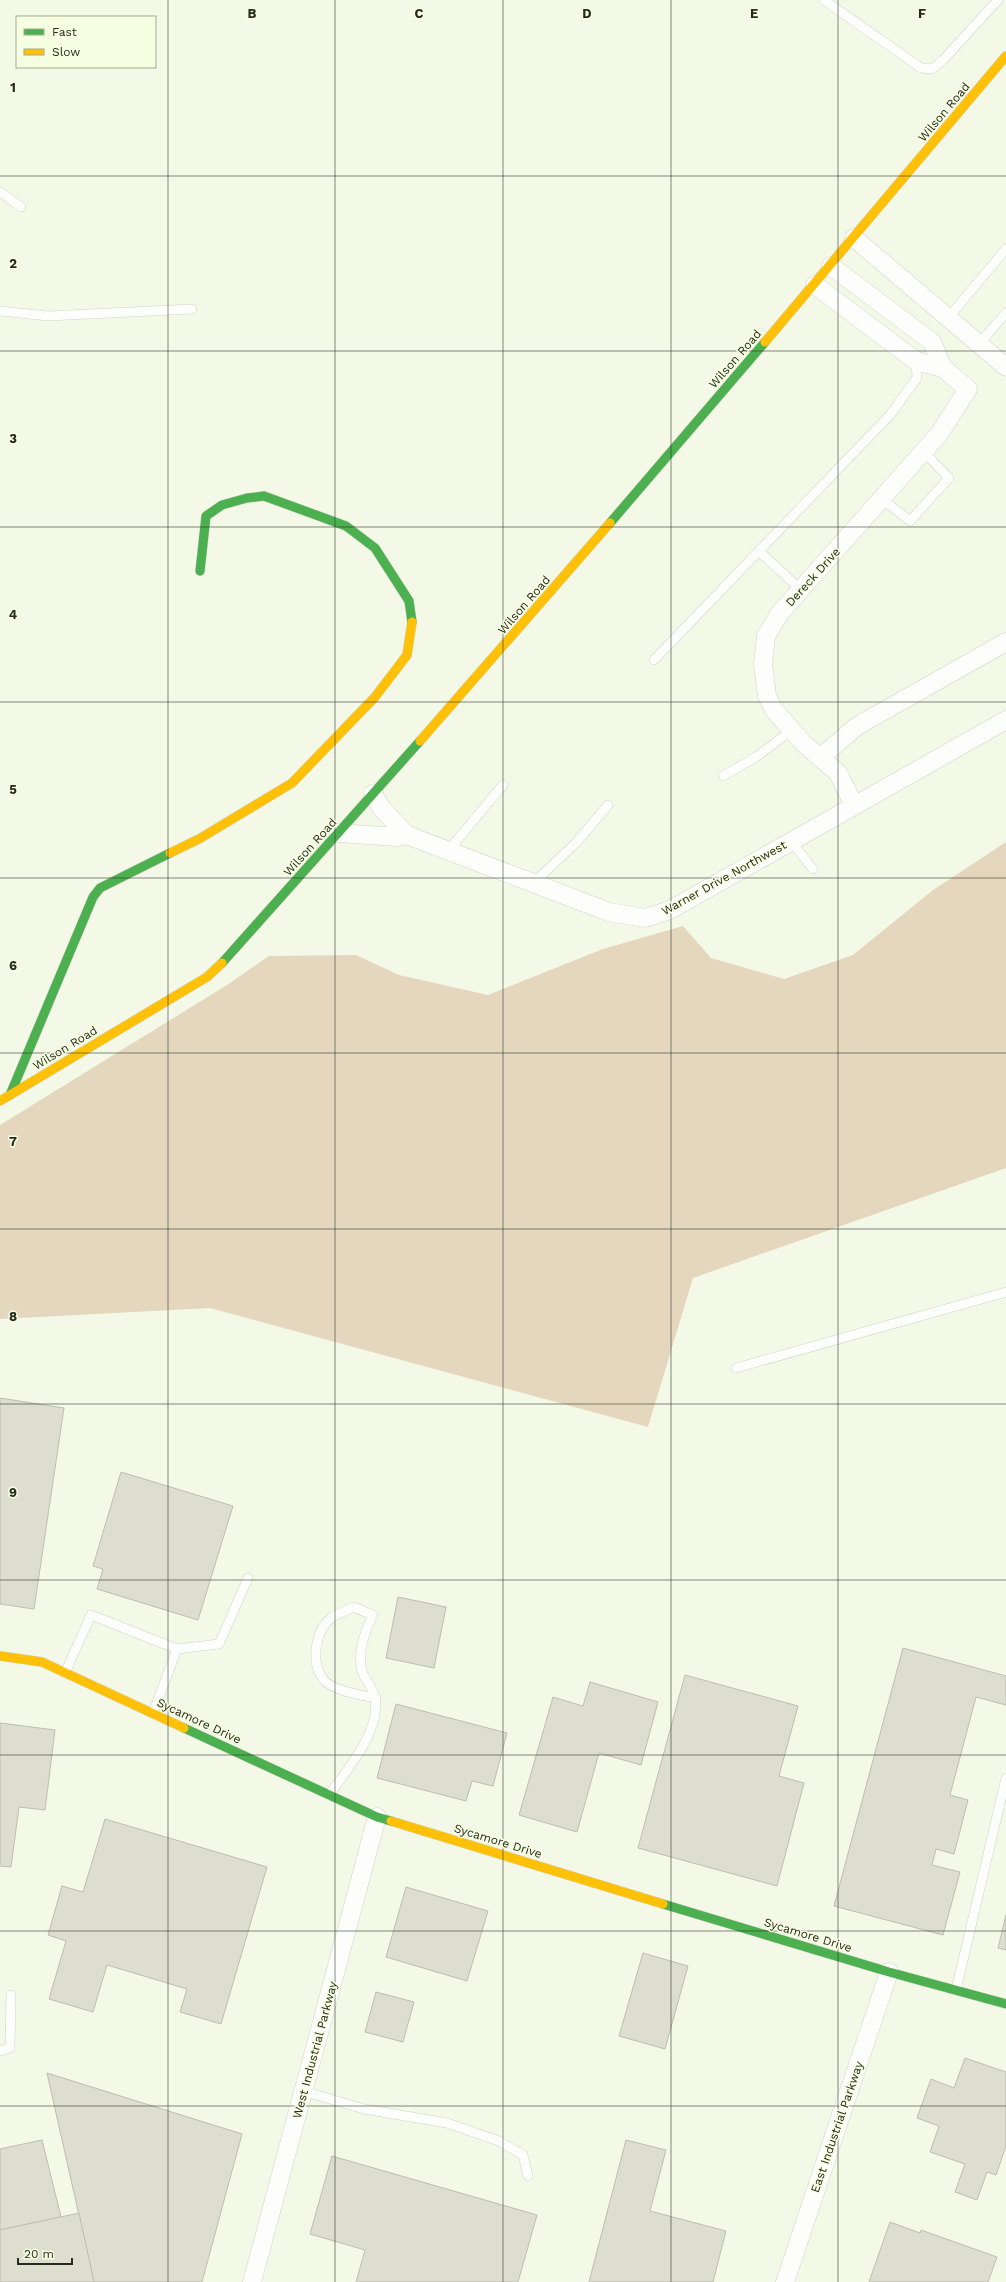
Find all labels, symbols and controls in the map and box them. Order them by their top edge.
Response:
text: B [248,6,257,21]
text: C [415,6,424,21]
text: D [582,6,592,21]
text: E [750,6,758,21]
text: F [918,6,926,21]
legend [16,16,156,68]
text: Fast [52,25,77,39]
text: Slow [52,45,80,59]
text: 1 [10,80,16,95]
street label: Wilson Road [915,80,973,144]
text: 2 [9,256,17,271]
street label: Wilson Road [706,327,764,391]
text: 3 [9,431,17,446]
street label: Dereck Drive [783,545,843,609]
street label: Wilson Road [495,573,553,637]
text: 4 [9,607,18,622]
text: 5 [9,782,17,797]
street label: Wilson Road [280,815,340,879]
street label: Warner Drive Northwest [659,838,789,918]
text: 6 [9,958,17,973]
street label: Wilson Road [30,1023,100,1073]
text: 7 [9,1134,17,1149]
text: 8 [9,1309,17,1324]
text: 9 [9,1485,17,1500]
street label: Sycamore Drive [155,1695,243,1747]
street label: Sycamore Drive [452,1821,544,1861]
street label: Sycamore Drive [762,1915,854,1955]
street label: West Industrial Parkway [290,1979,340,2120]
street label: East Industrial Parkway [808,2059,866,2194]
scale bar [18,2240,72,2266]
text: 20 m [24,2247,54,2261]

